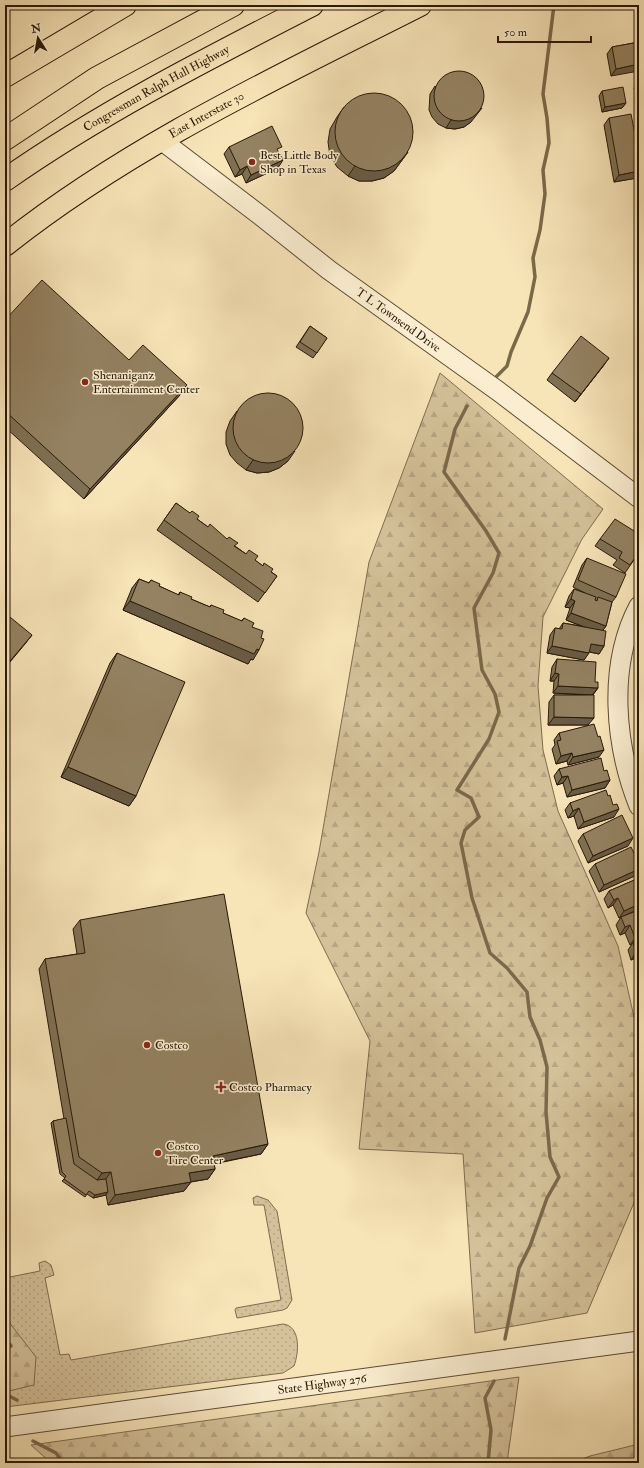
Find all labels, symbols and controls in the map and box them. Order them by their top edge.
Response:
north arrow [18,18,58,58]
scale bar [498,18,591,44]
text: N [29,21,43,36]
text: 50 m [504,25,528,40]
street label: Congressman Ralph Hall Highway [81,42,233,135]
street label: East Interstate 30 [166,89,247,142]
place label: Best Little Body Shop in Texas [260,148,339,177]
marker: Best Little Body Shop in Texas [247,157,257,167]
street label: T L Townsend Drive [353,285,444,356]
place label: Shenaniganz Entertainment Center [93,368,200,397]
marker: Shenaniganz Entertainment Center [80,377,90,387]
place label: Costco [155,1038,188,1053]
marker: Costco [142,1040,152,1050]
place label: Costco Pharmacy [229,1080,312,1095]
marker: Costco Pharmacy [216,1082,226,1092]
place label: Costco Tire Center [166,1139,224,1168]
marker: Costco Tire Center [153,1148,163,1158]
street label: State Highway 276 [277,1371,369,1398]

